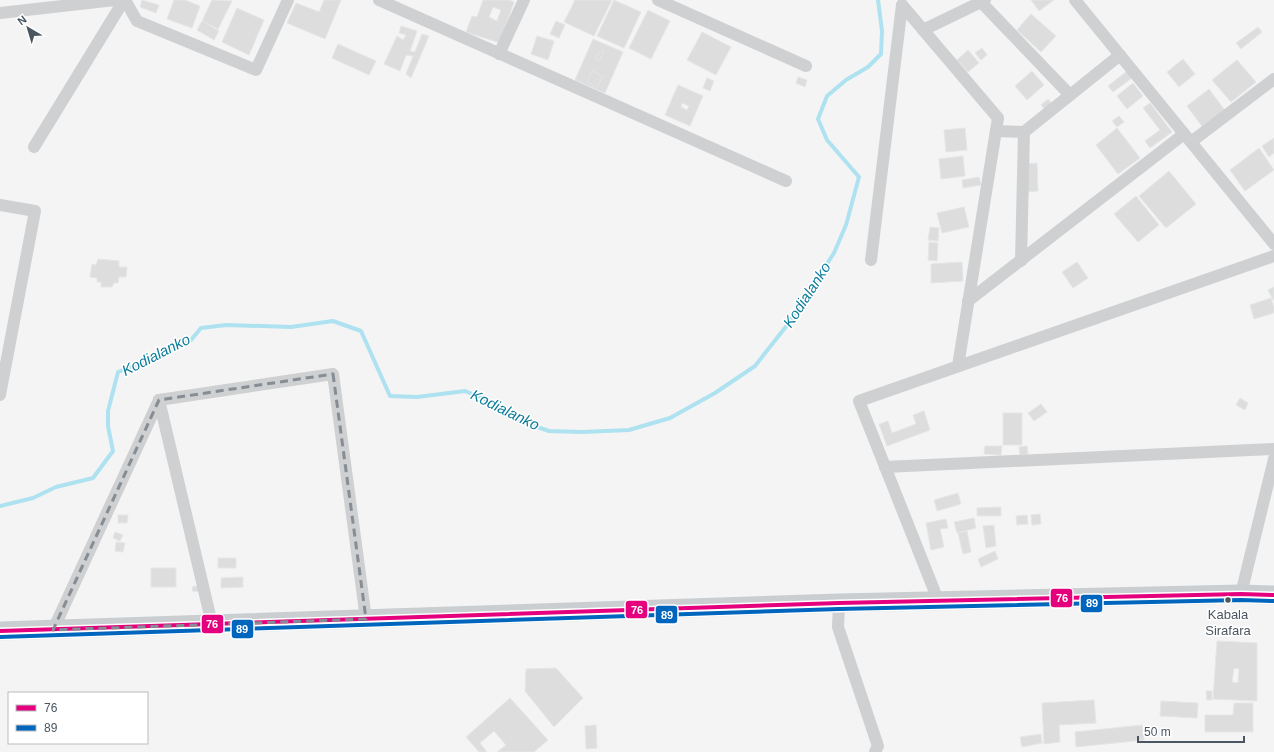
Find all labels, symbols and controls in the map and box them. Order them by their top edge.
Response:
north arrow [8,8,48,48]
text: N [15,13,29,27]
water label: Kodialanko [779,259,834,330]
water label: Kodialanko [119,330,193,379]
water label: Kodialanko [468,386,542,433]
line badge: 76 [1050,588,1073,608]
text: 76 [1056,592,1068,604]
line badge: 89 [1080,594,1103,613]
marker: Kabala Sirafara [1223,595,1233,605]
text: 89 [1086,597,1098,609]
line badge: 76 [625,600,648,619]
text: 76 [631,604,643,616]
line badge: 89 [655,605,678,624]
place label: Kabala Sirafara [1205,607,1252,638]
text: 89 [661,609,673,621]
line badge: 76 [201,614,224,634]
text: 76 [206,618,218,630]
line badge: 89 [231,619,254,639]
text: 89 [236,623,248,635]
legend [8,692,148,744]
text: 76 [44,701,58,715]
scale bar [1138,718,1244,744]
text: 89 [44,721,58,735]
text: 50 m [1144,725,1171,739]

